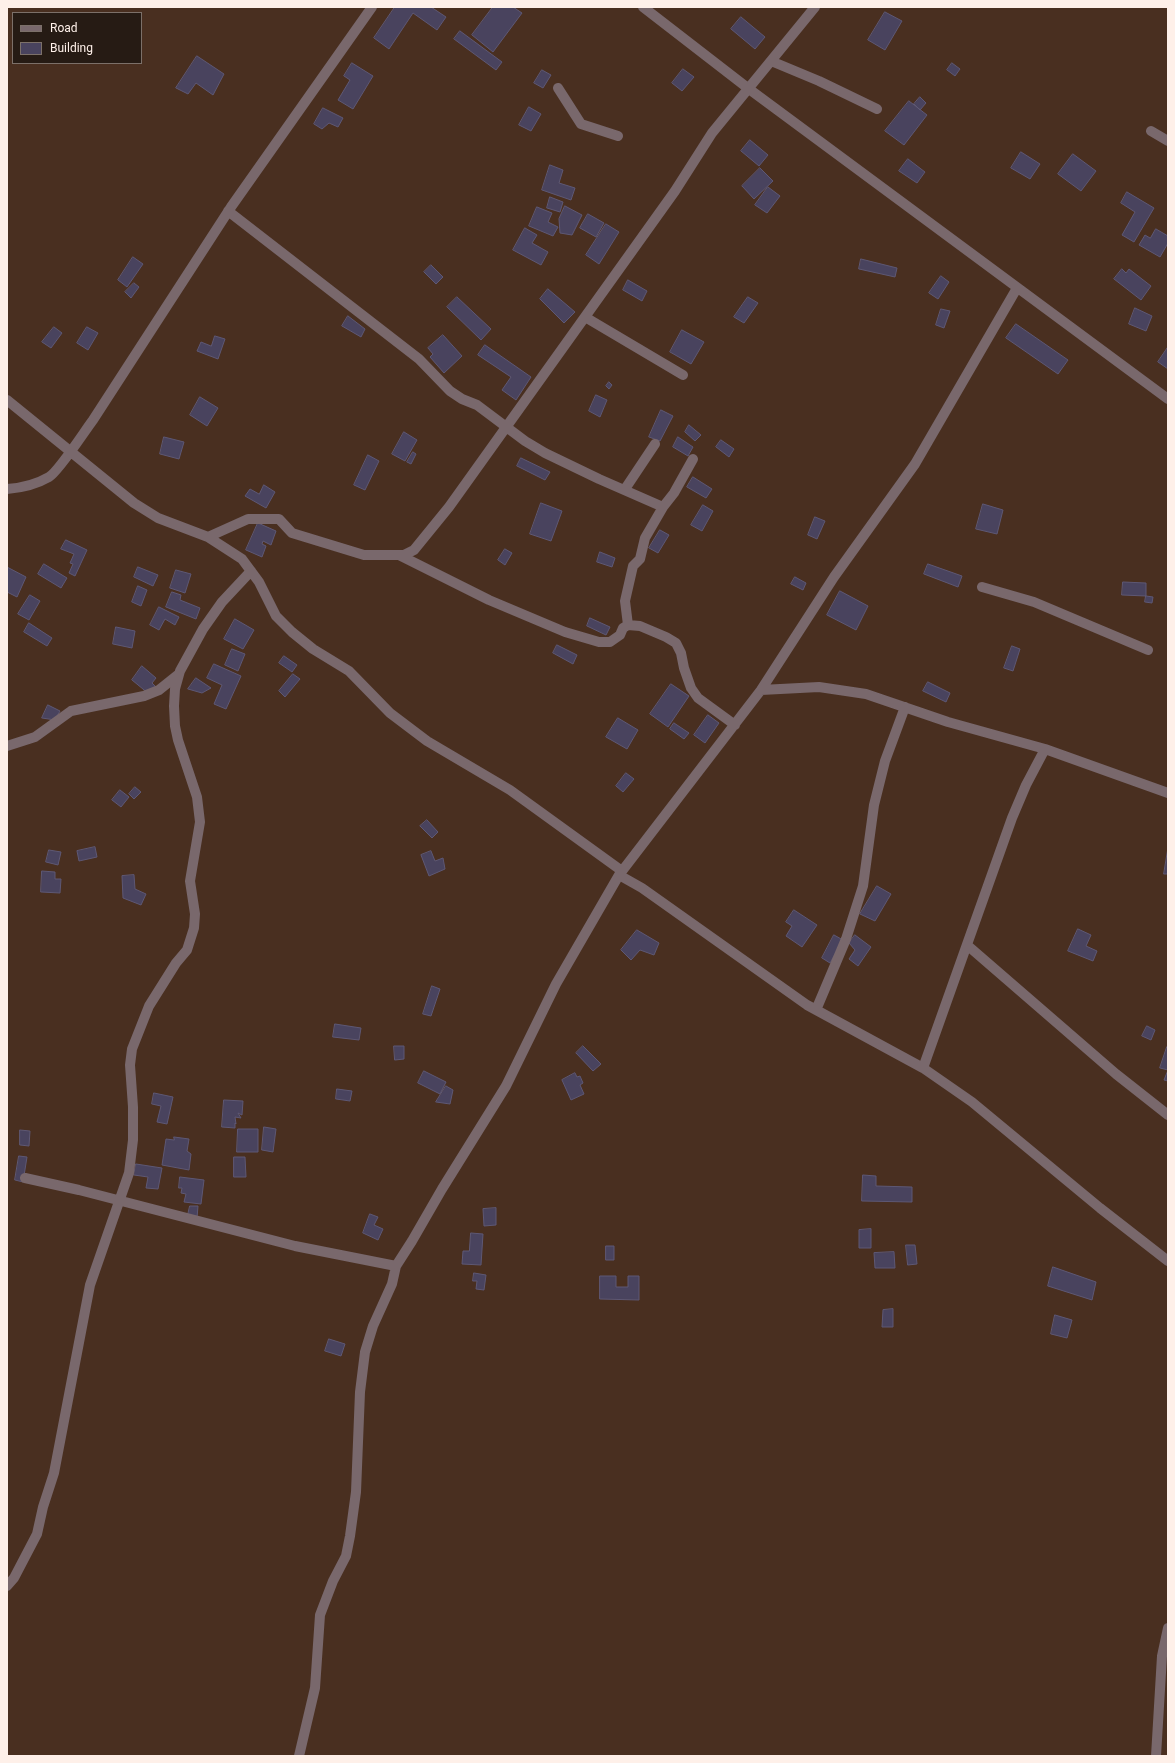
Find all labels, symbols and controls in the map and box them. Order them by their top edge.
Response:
legend [12,12,142,64]
text: Road [50,21,78,35]
text: Building [50,41,93,55]

